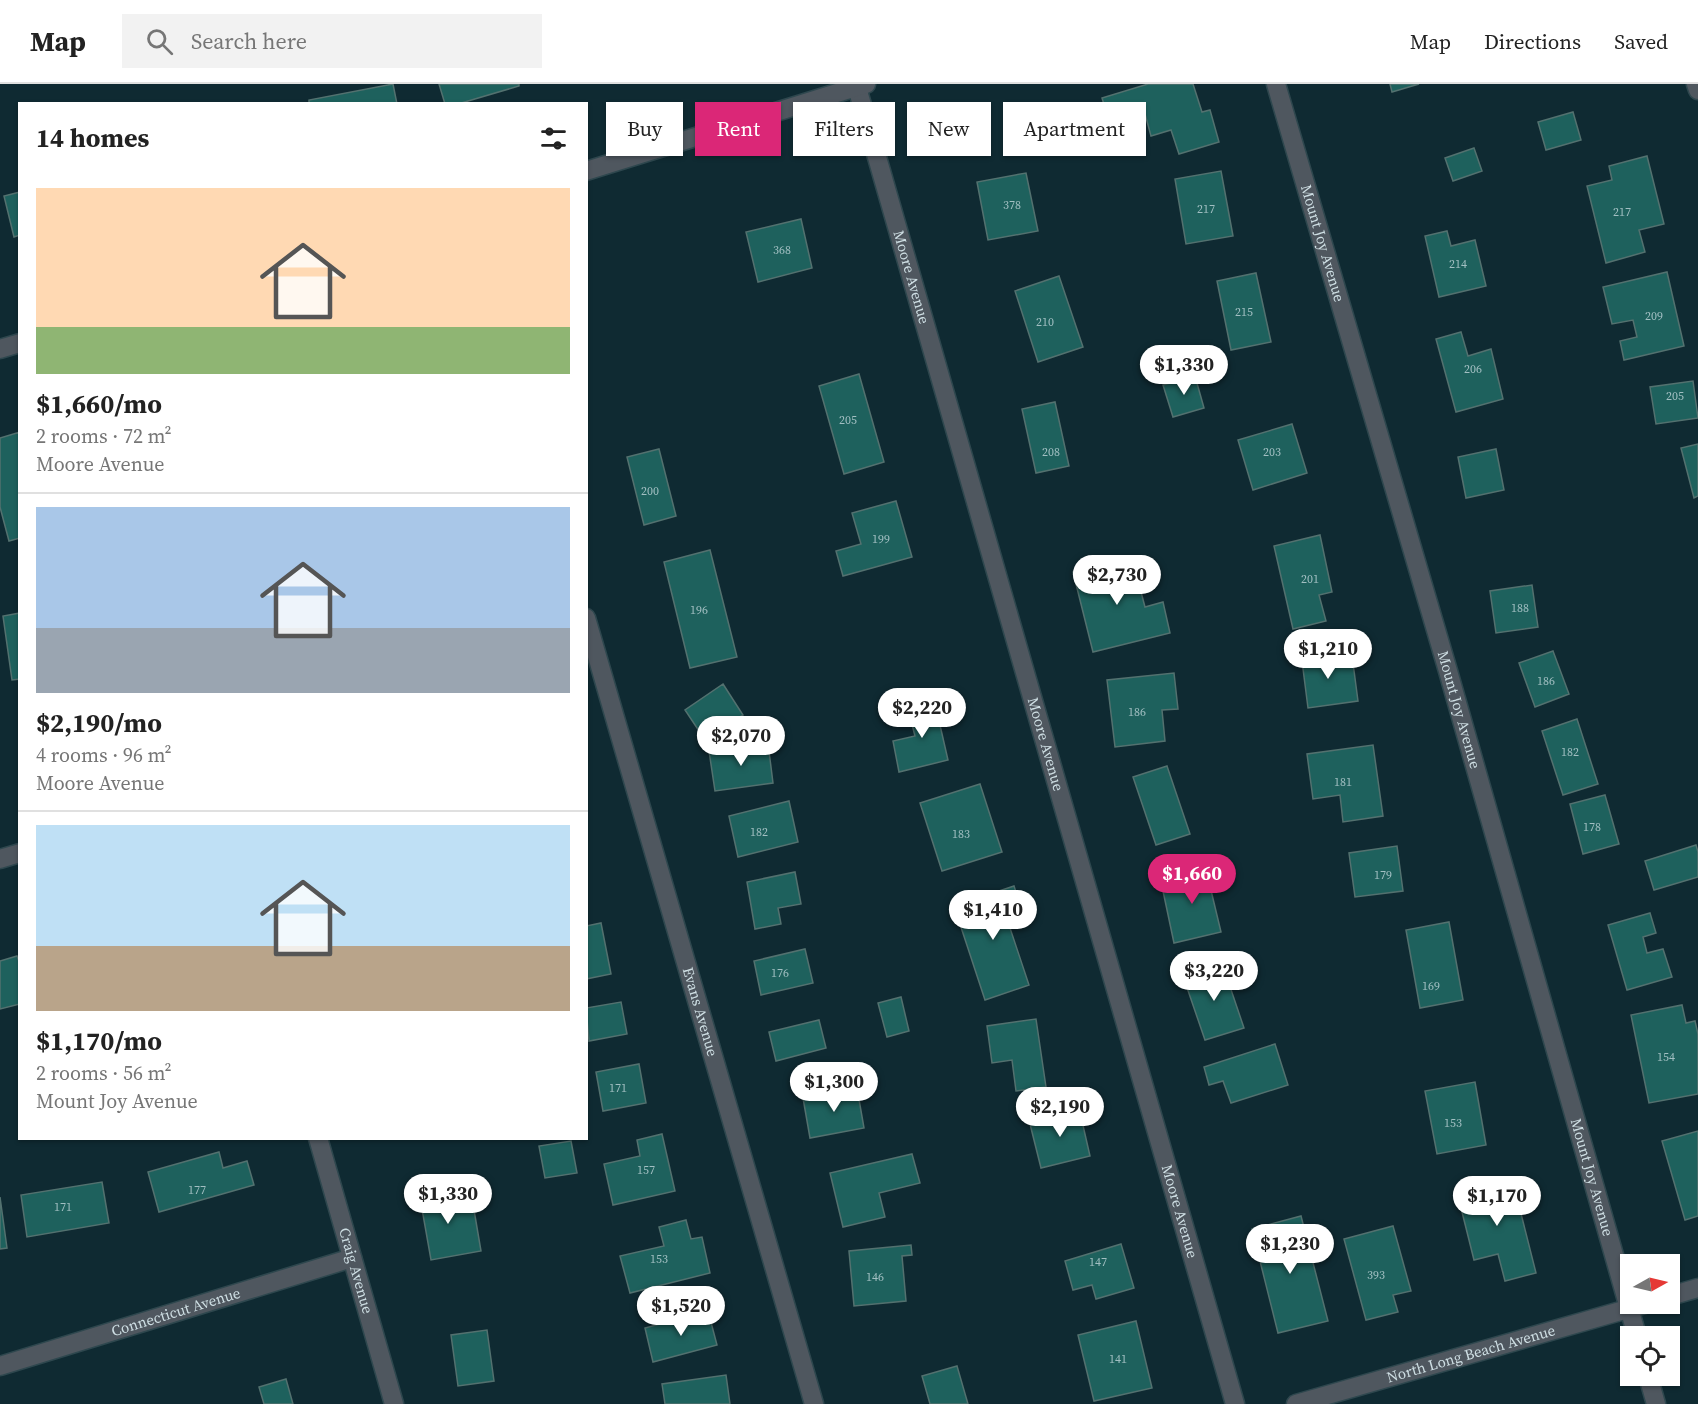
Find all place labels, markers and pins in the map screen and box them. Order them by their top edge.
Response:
pin: $1,330 [1135,345,1233,396]
pin: $2,730 [1068,555,1166,606]
pin: $1,210 [1279,629,1377,680]
pin: $2,220 [873,688,971,739]
pin: $2,070 [692,716,790,767]
pin: $1,660 [1143,854,1241,905]
pin: $1,410 [944,890,1042,941]
pin: $3,220 [1165,951,1263,1002]
pin: $1,300 [785,1062,883,1113]
pin: $2,190 [1011,1087,1109,1138]
pin: $1,330 [399,1174,497,1225]
pin: $1,170 [1448,1176,1546,1227]
pin: $1,230 [1241,1224,1339,1275]
pin: $1,520 [632,1286,730,1337]

